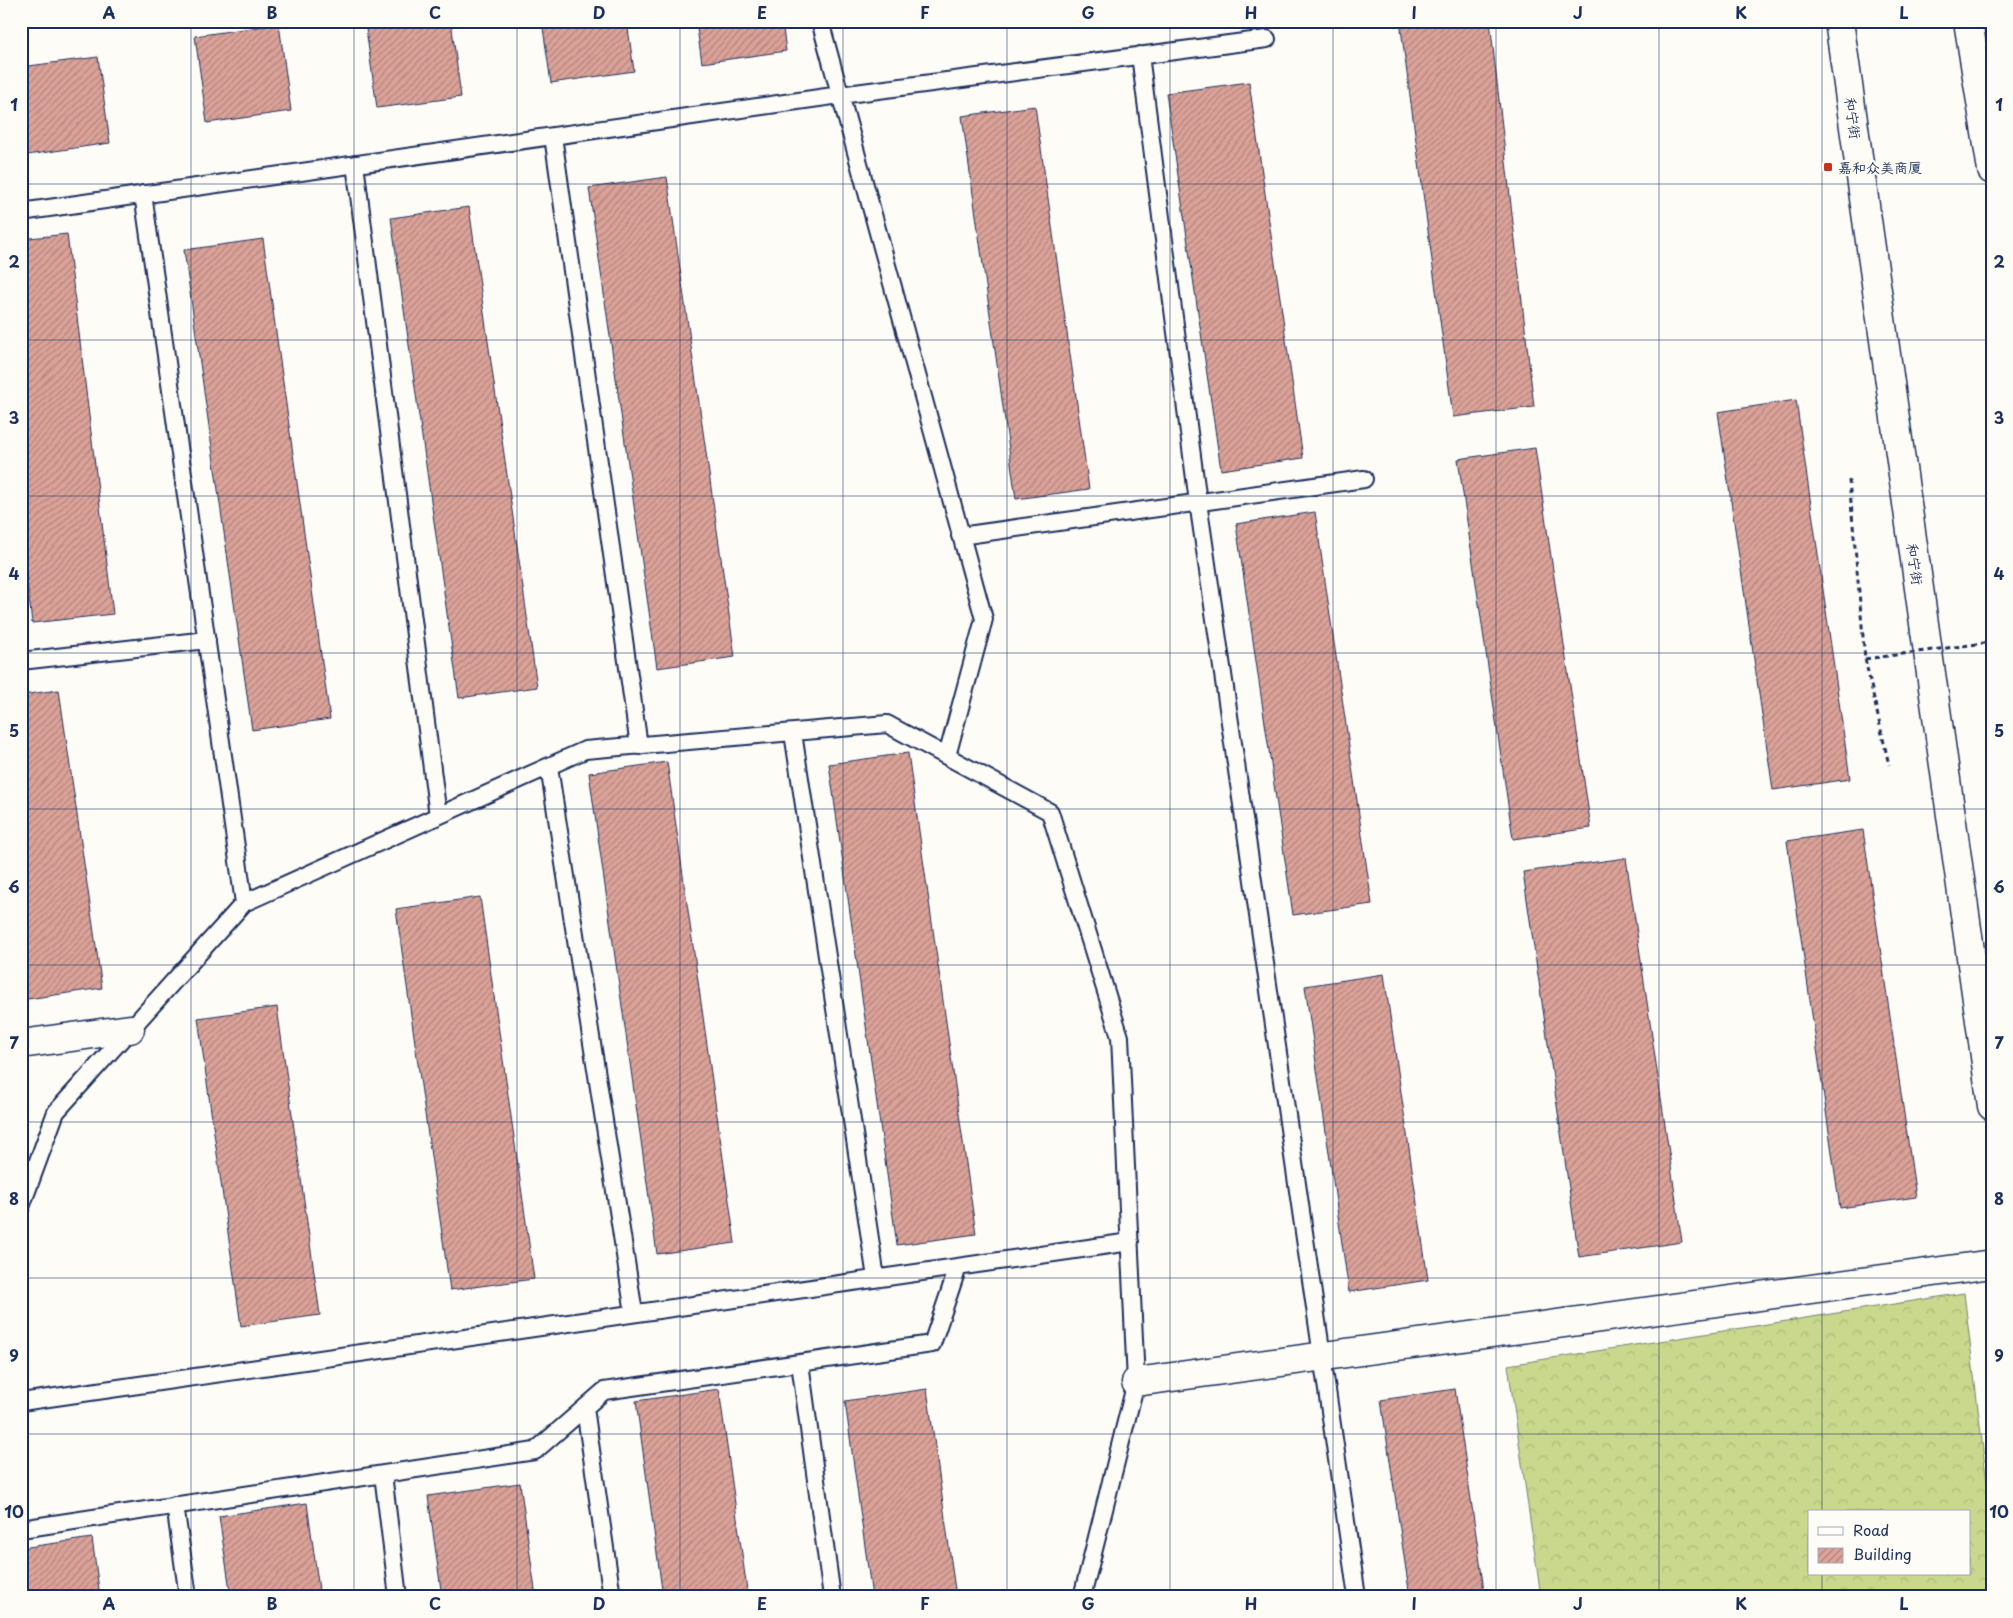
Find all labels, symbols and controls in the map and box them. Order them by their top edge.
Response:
text: A [103,0,116,24]
text: B [267,0,278,24]
text: C [429,0,441,24]
text: D [593,0,605,24]
text: E [757,0,767,24]
text: F [920,0,930,24]
text: G [1081,0,1095,24]
text: H [1245,0,1257,24]
text: I [1411,0,1417,24]
text: J [1573,0,1583,24]
text: K [1735,0,1747,24]
text: L [1899,0,1909,24]
text: 1 [10,92,18,116]
text: 1 [1995,92,2003,116]
street label: 和宁街 [1840,96,1866,140]
place label: 嘉和众美商厦 [1838,157,1922,178]
marker: 嘉和众美商厦 [1822,161,1834,173]
text: 2 [8,249,20,273]
text: 2 [1993,249,2005,273]
text: 3 [9,405,19,429]
text: 3 [1994,405,2004,429]
street label: 和宁街 [1902,542,1928,586]
text: 4 [9,561,20,585]
text: 4 [1994,561,2005,585]
text: 5 [9,718,19,742]
text: 5 [1994,718,2004,742]
text: 6 [8,874,20,898]
text: 6 [1993,874,2005,898]
text: 7 [9,1030,19,1054]
text: 7 [1994,1030,2004,1054]
text: 8 [9,1186,19,1210]
text: 8 [1994,1186,2004,1210]
text: 9 [9,1343,19,1367]
text: 9 [1994,1343,2004,1367]
text: 10 [4,1499,24,1523]
text: 10 [1989,1499,2009,1523]
legend [1808,1510,1970,1576]
text: Road [1853,1518,1889,1541]
text: Building [1853,1542,1912,1565]
text: A [103,1591,116,1615]
text: B [267,1591,278,1615]
text: C [429,1591,441,1615]
text: D [593,1591,605,1615]
text: E [757,1591,767,1615]
text: F [920,1591,930,1615]
text: G [1081,1591,1095,1615]
text: H [1245,1591,1257,1615]
text: I [1411,1591,1417,1615]
text: J [1573,1591,1583,1615]
text: K [1735,1591,1747,1615]
text: L [1899,1591,1909,1615]

